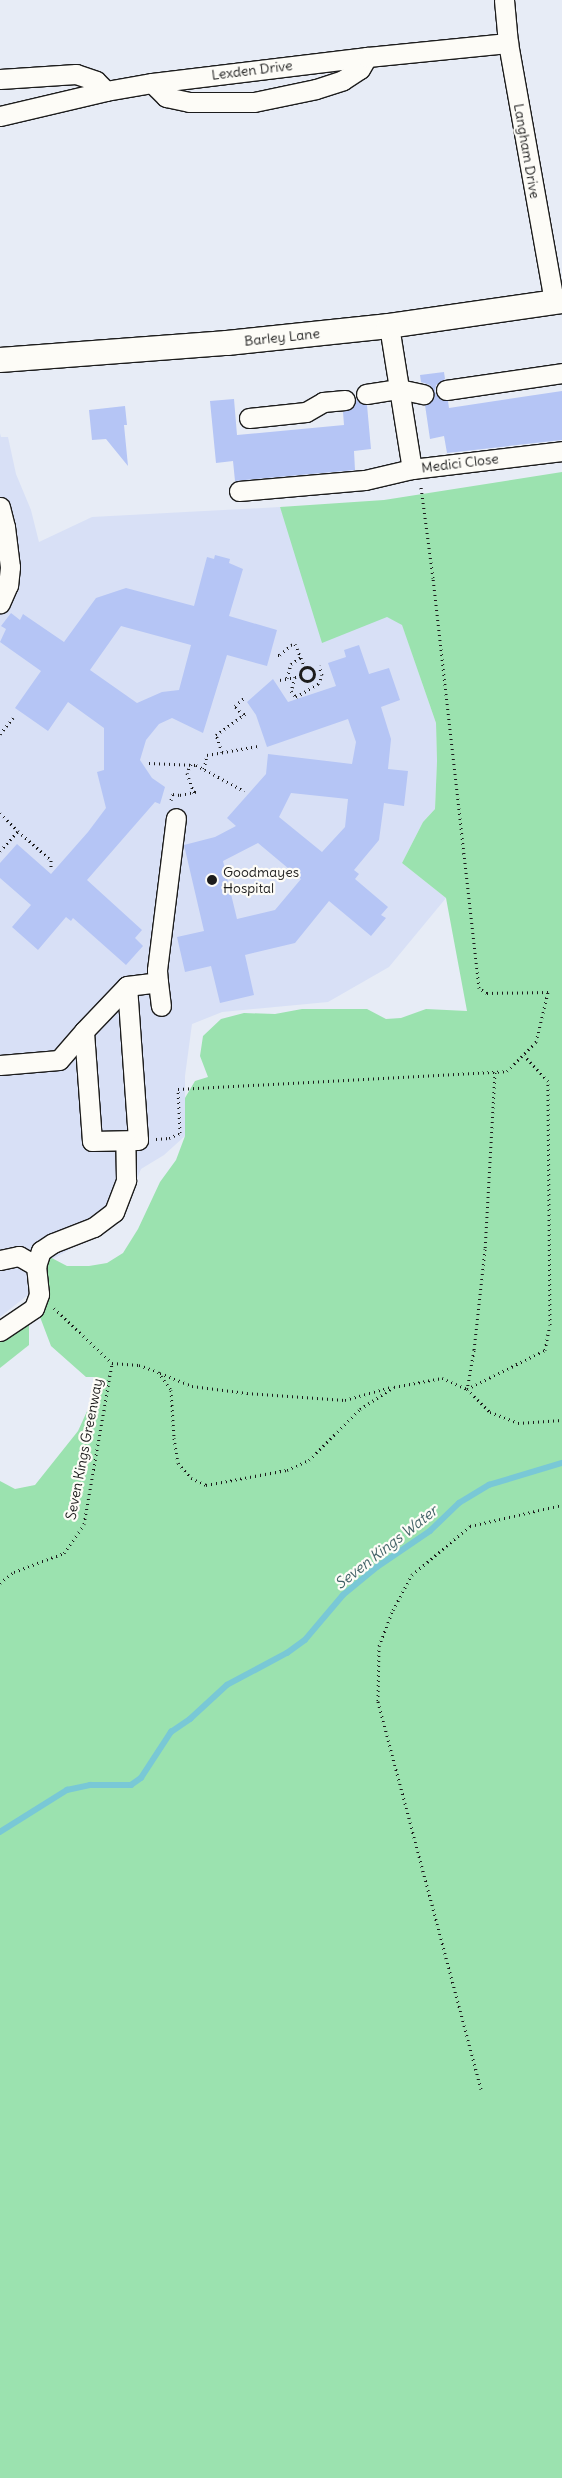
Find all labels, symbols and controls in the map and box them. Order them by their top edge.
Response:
street label: Lexden Drive [210,57,294,83]
street label: Langham Drive [510,102,544,200]
street label: Barley Lane [243,325,321,349]
street label: Medici Close [420,450,500,476]
place label: Goodmayes Hospital [223,864,299,896]
marker: Goodmayes Hospital [205,873,219,887]
street label: Seven Kings Greenway [62,1377,106,1521]
water label: Seven Kings Water [331,1501,441,1593]

